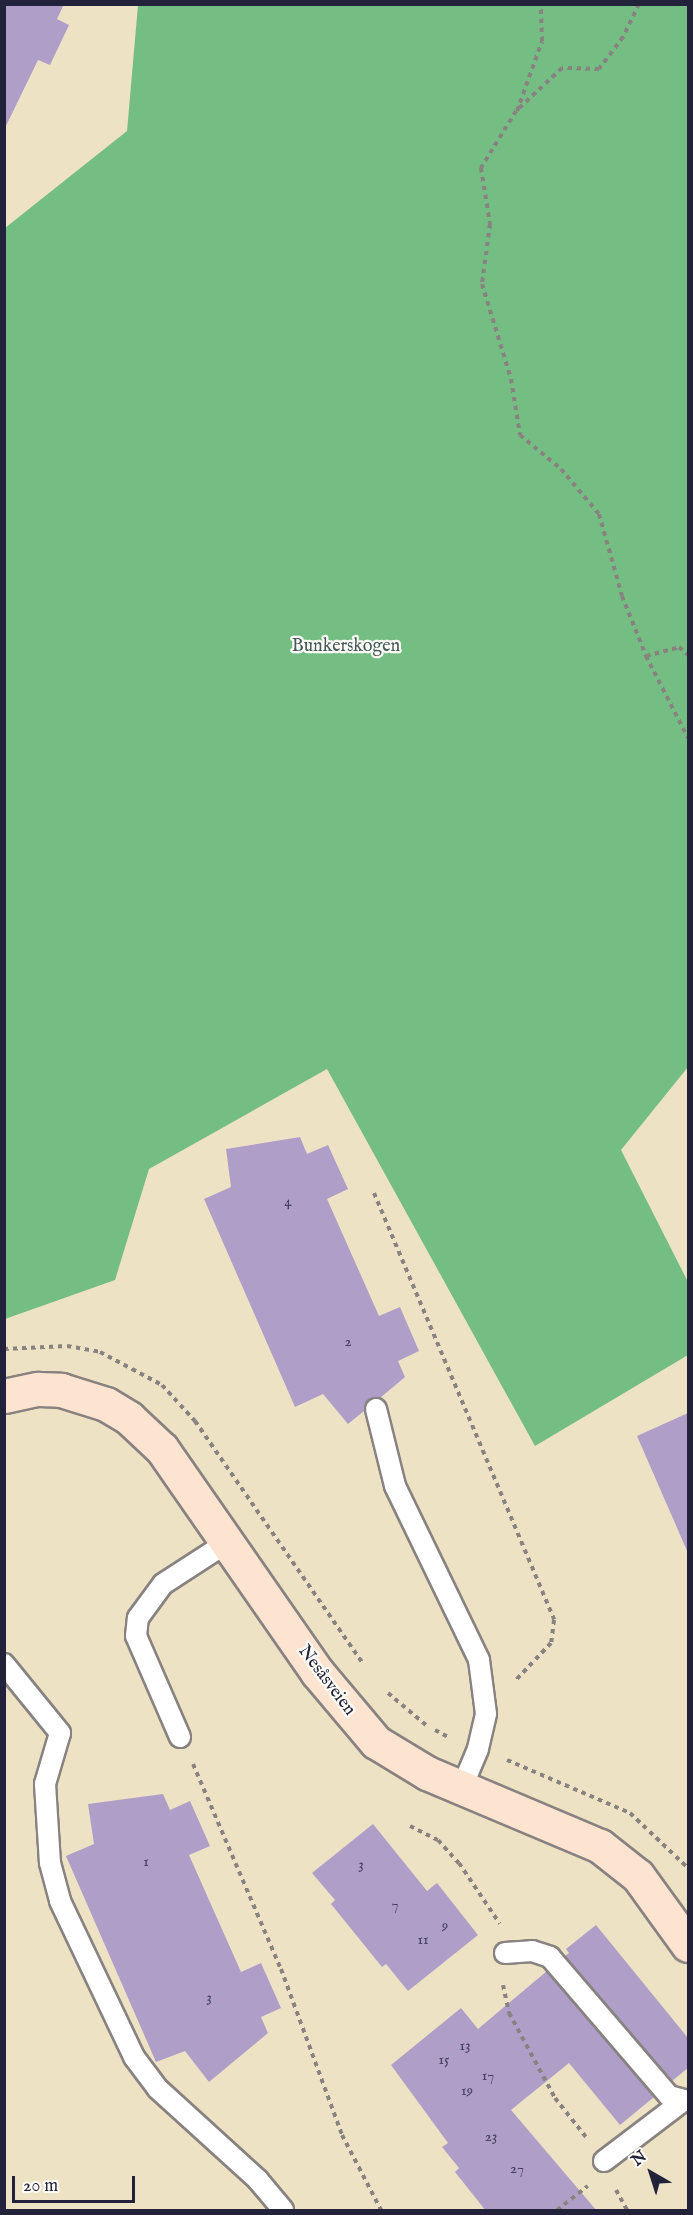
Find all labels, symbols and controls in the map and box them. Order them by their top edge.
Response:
park label: Bunkerskogen [292,636,400,658]
house number: 4 [284,1193,292,1211]
house number: 2 [344,1333,352,1351]
street label: Nesåsveien [293,1642,359,1720]
house number: 1 [143,1853,149,1871]
house number: 3 [358,1856,364,1874]
house number: 7 [391,1896,399,1914]
house number: 9 [442,1917,448,1935]
house number: 11 [417,1931,429,1949]
house number: 3 [206,1989,212,2007]
house number: 13 [459,2037,471,2055]
house number: 15 [438,2051,450,2069]
house number: 17 [482,2067,494,2085]
house number: 19 [461,2082,473,2100]
house number: 23 [485,2128,497,2146]
north arrow [621,2143,681,2203]
text: N [628,2147,651,2171]
house number: 27 [510,2160,524,2178]
scale bar [15,2164,138,2202]
text: 20 m [23,2175,58,2198]

